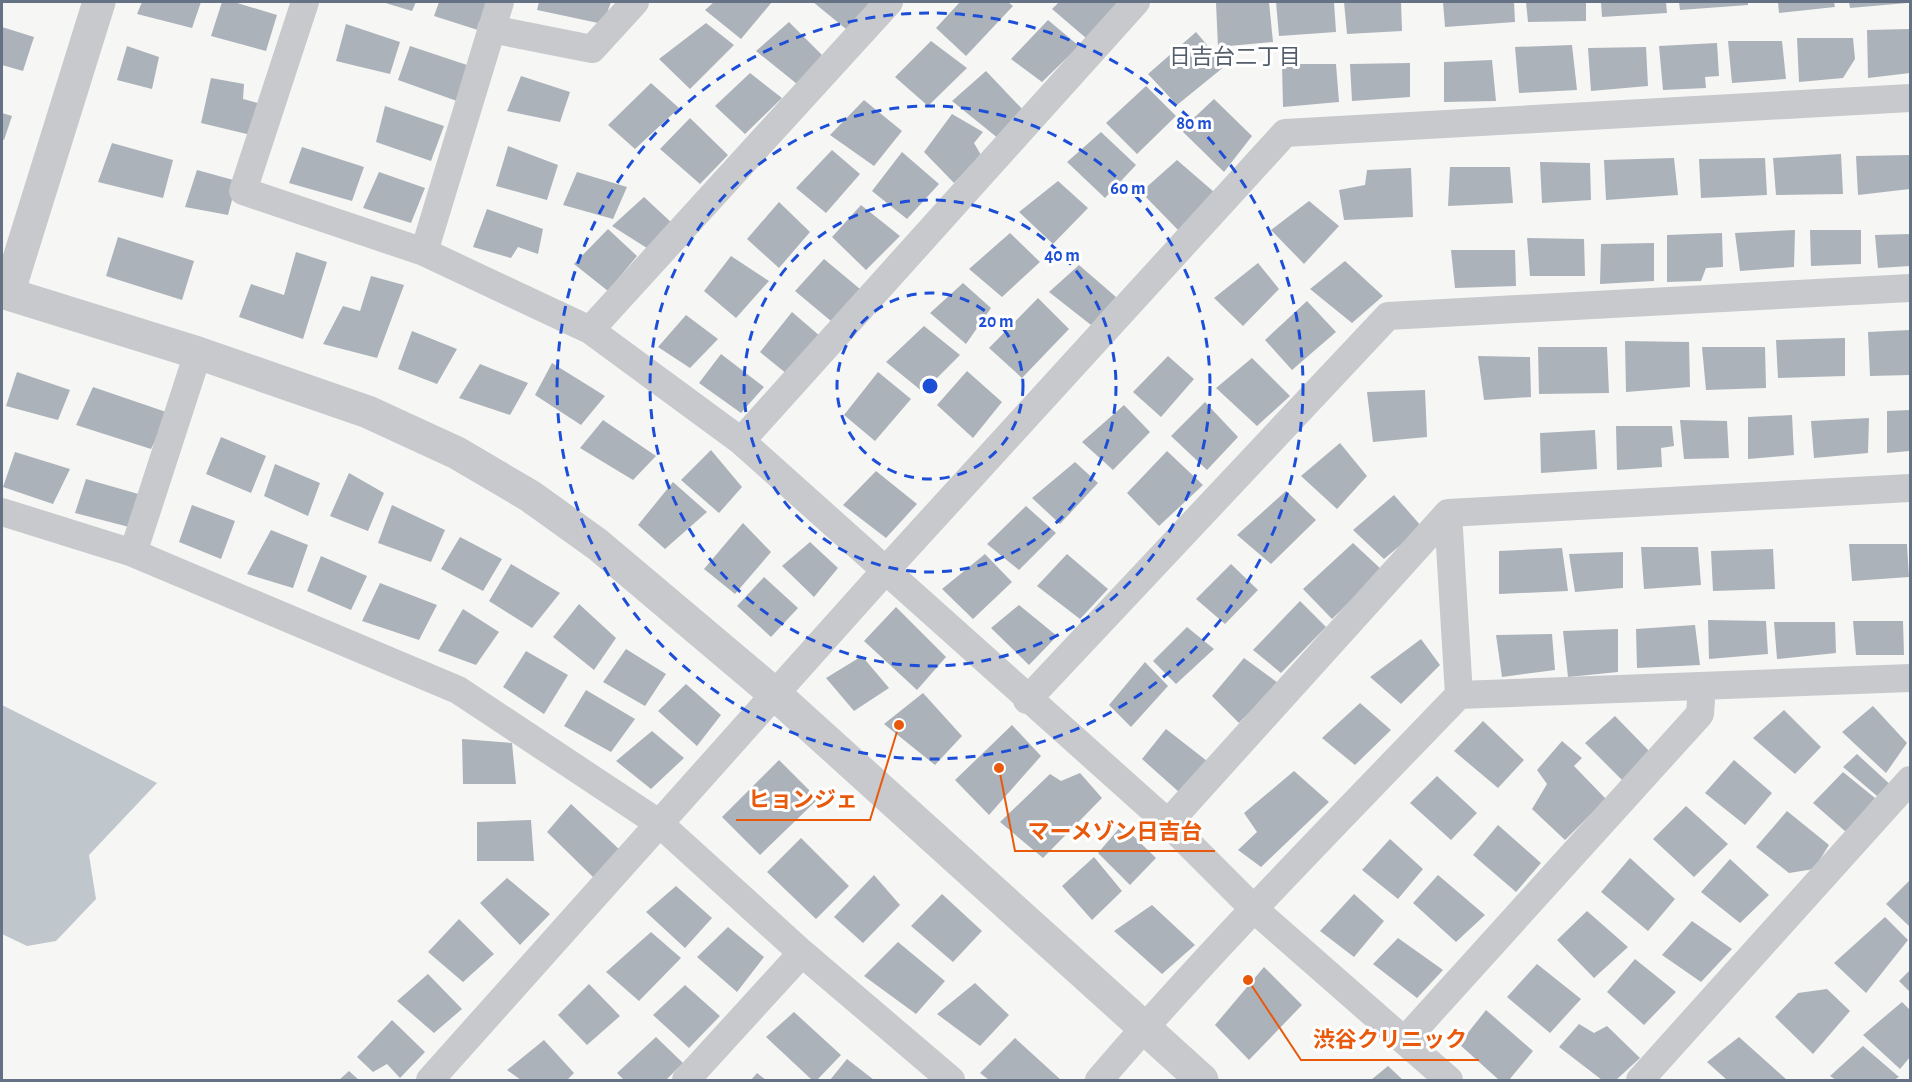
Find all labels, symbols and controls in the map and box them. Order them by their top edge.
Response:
district label: 日吉台二丁目 [1169,45,1301,68]
text: 80 m [1176,115,1212,133]
text: 60 m [1110,180,1146,198]
text: 40 m [1044,247,1080,265]
text: 20 m [978,313,1014,331]
centre of rings [920,376,940,396]
callout: ヒョンジェ [736,780,870,820]
text: ヒョンジェ [748,789,858,811]
callout: マーメゾン日吉台 [1015,811,1215,851]
text: マーメゾン日吉台 [1027,819,1203,843]
callout: 渋谷クリニック [1301,1020,1479,1060]
text: 渋谷クリニック [1313,1028,1467,1051]

